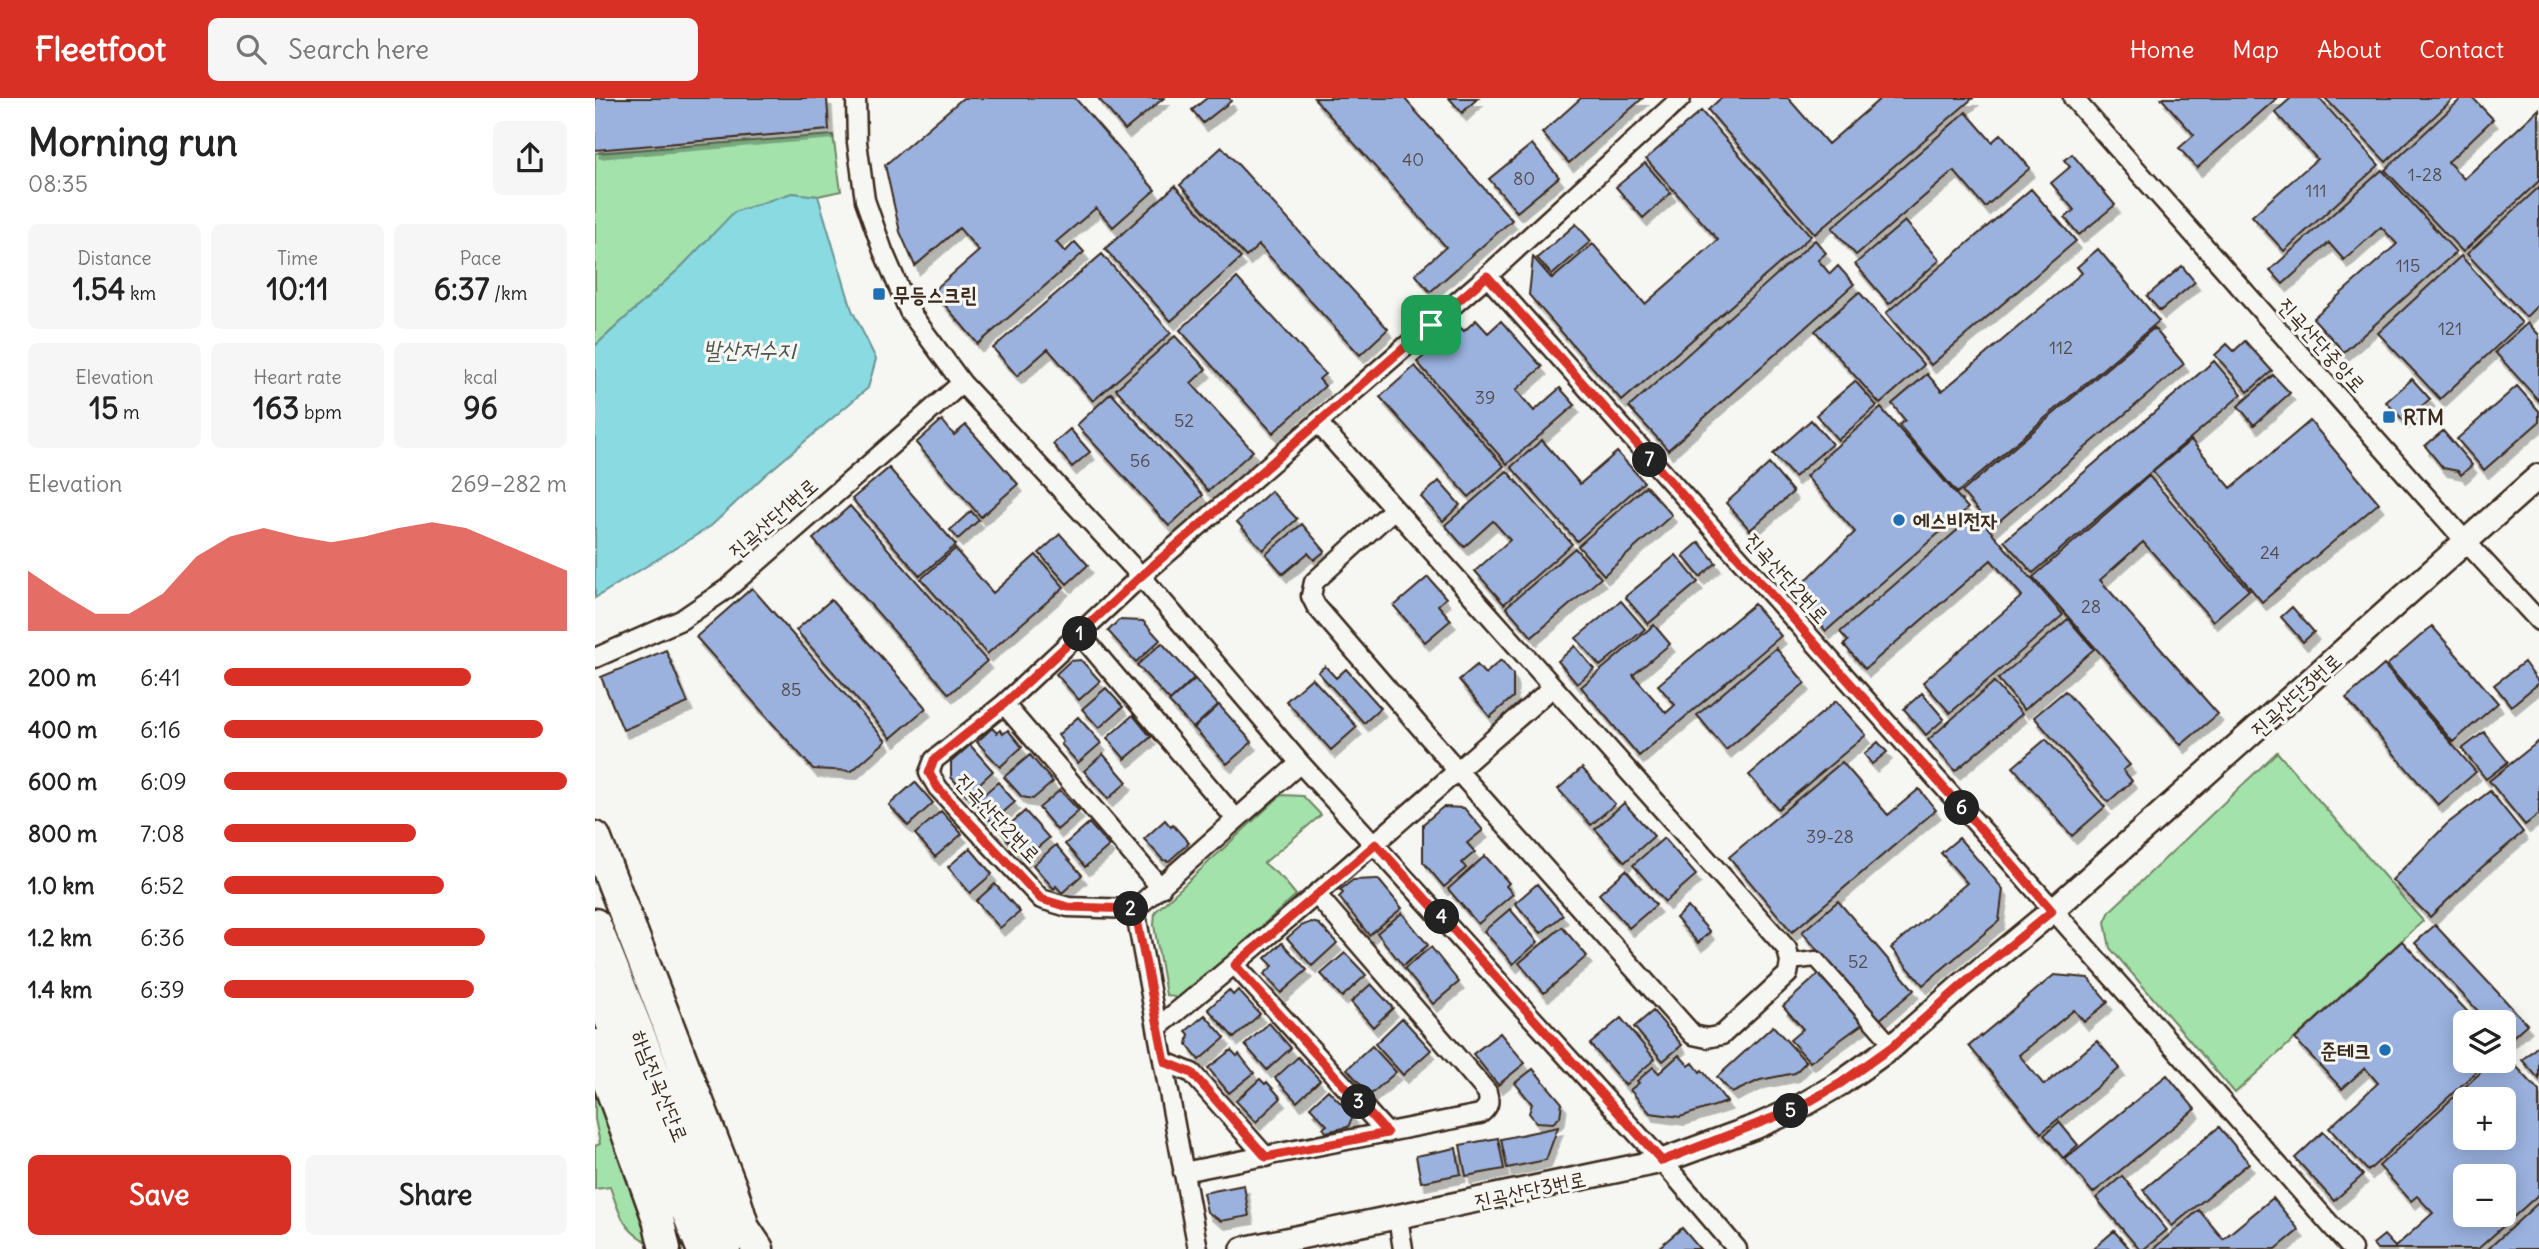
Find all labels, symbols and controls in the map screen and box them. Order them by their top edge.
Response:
search box [208,18,698,81]
text: Fleetfoot [35,28,166,70]
icon: search [232,30,270,68]
text: Search here [288,33,429,66]
text: Home [2130,34,2194,64]
text: Map [2232,34,2279,64]
text: About [2317,34,2381,64]
text: Contact [2419,34,2504,64]
text: Morning run [28,119,238,166]
button: share [493,121,567,195]
house number: 40 [1402,148,1424,171]
house number: 1-28 [2408,163,2442,186]
house number: 80 [1513,167,1535,190]
text: 08:35 [28,169,88,198]
house number: 111 [2305,179,2327,202]
text: Distance [77,246,152,270]
text: Time [277,246,318,270]
text: Pace [460,246,501,270]
house number: 115 [2396,254,2420,277]
text: 1.54 [73,270,125,308]
text: 10:11 [266,270,329,308]
text: 6:37 [434,270,490,308]
text: km [125,281,156,305]
text: /km [490,281,527,305]
place label: 무등스크린 [893,281,978,308]
marker: 무등스크린 [871,286,887,302]
street label: 진곡산단중앙로 [2272,292,2372,398]
pin [1401,295,1461,355]
icon: arrive [1412,306,1450,344]
house number: 121 [2438,317,2462,340]
water label: 발산저수지 [703,335,798,364]
house number: 112 [2049,336,2073,359]
text: Elevation [76,365,153,389]
text: Heart rate [253,365,342,389]
text: kcal [463,365,498,389]
house number: 39 [1475,386,1495,409]
text: 15 [89,389,118,427]
text: 163 [253,389,299,427]
text: 96 [463,389,498,427]
text: m [118,400,140,424]
text: bpm [299,400,342,424]
place label: RTM [2403,404,2444,431]
house number: 52 [1174,409,1194,432]
marker: RTM [2381,409,2397,425]
pin: 7 [1633,442,1667,478]
text: 7 [1645,447,1654,471]
house number: 56 [1130,449,1150,472]
text: Elevation [28,469,122,498]
text: 269–282 m [451,469,567,498]
street label: 진곡산단1번로 [723,472,823,564]
place label: 에스비전자 [1913,507,1998,534]
marker: 에스비전자 [1891,512,1907,528]
street label: 진곡산단2번로 [1739,527,1835,629]
house number: 24 [2260,541,2280,564]
house number: 28 [2081,595,2101,618]
pin: 1 [1063,616,1098,652]
text: 1 [1076,621,1083,645]
street label: 진곡산단3번로 [2245,647,2347,743]
text: 200 m [28,663,97,692]
text: 6:41 [140,663,181,692]
house number: 85 [781,678,801,701]
text: 400 m [28,715,97,744]
text: 6:16 [140,715,181,744]
text: 600 m [28,767,97,796]
text: 6:09 [140,767,187,796]
street label: 진곡산단2번로 [950,768,1046,868]
pin: 6 [1945,790,1979,826]
text: 6 [1956,795,1967,819]
text: 800 m [28,819,97,848]
text: 7:08 [140,819,185,848]
house number: 39-28 [1806,825,1854,848]
text: 1.0 km [28,871,94,900]
text: 6:52 [140,871,184,900]
pin: 2 [1113,892,1149,926]
text: 2 [1125,896,1136,920]
pin: 4 [1425,900,1459,934]
text: 4 [1436,904,1447,928]
text: 1.2 km [28,923,92,952]
text: 6:36 [140,923,185,952]
house number: 52 [1848,950,1868,973]
text: 1.4 km [28,975,92,1004]
text: 6:39 [140,975,185,1004]
map controls [2453,1010,2516,1227]
button: layers [2453,1010,2516,1073]
street label: 하남진곡산단로 [625,1026,695,1146]
place label: 준테크 [2320,1037,2371,1064]
marker: 준테크 [2377,1042,2393,1058]
pin: 3 [1341,1084,1377,1119]
button: + [2453,1087,2516,1150]
text: 3 [1353,1089,1364,1113]
pin: 5 [1773,1094,1809,1128]
text: 5 [1785,1098,1796,1122]
button: Save [28,1155,291,1235]
button: Share [305,1155,567,1235]
button: − [2453,1164,2516,1227]
street label: 진곡산단3번로 [1472,1165,1588,1215]

